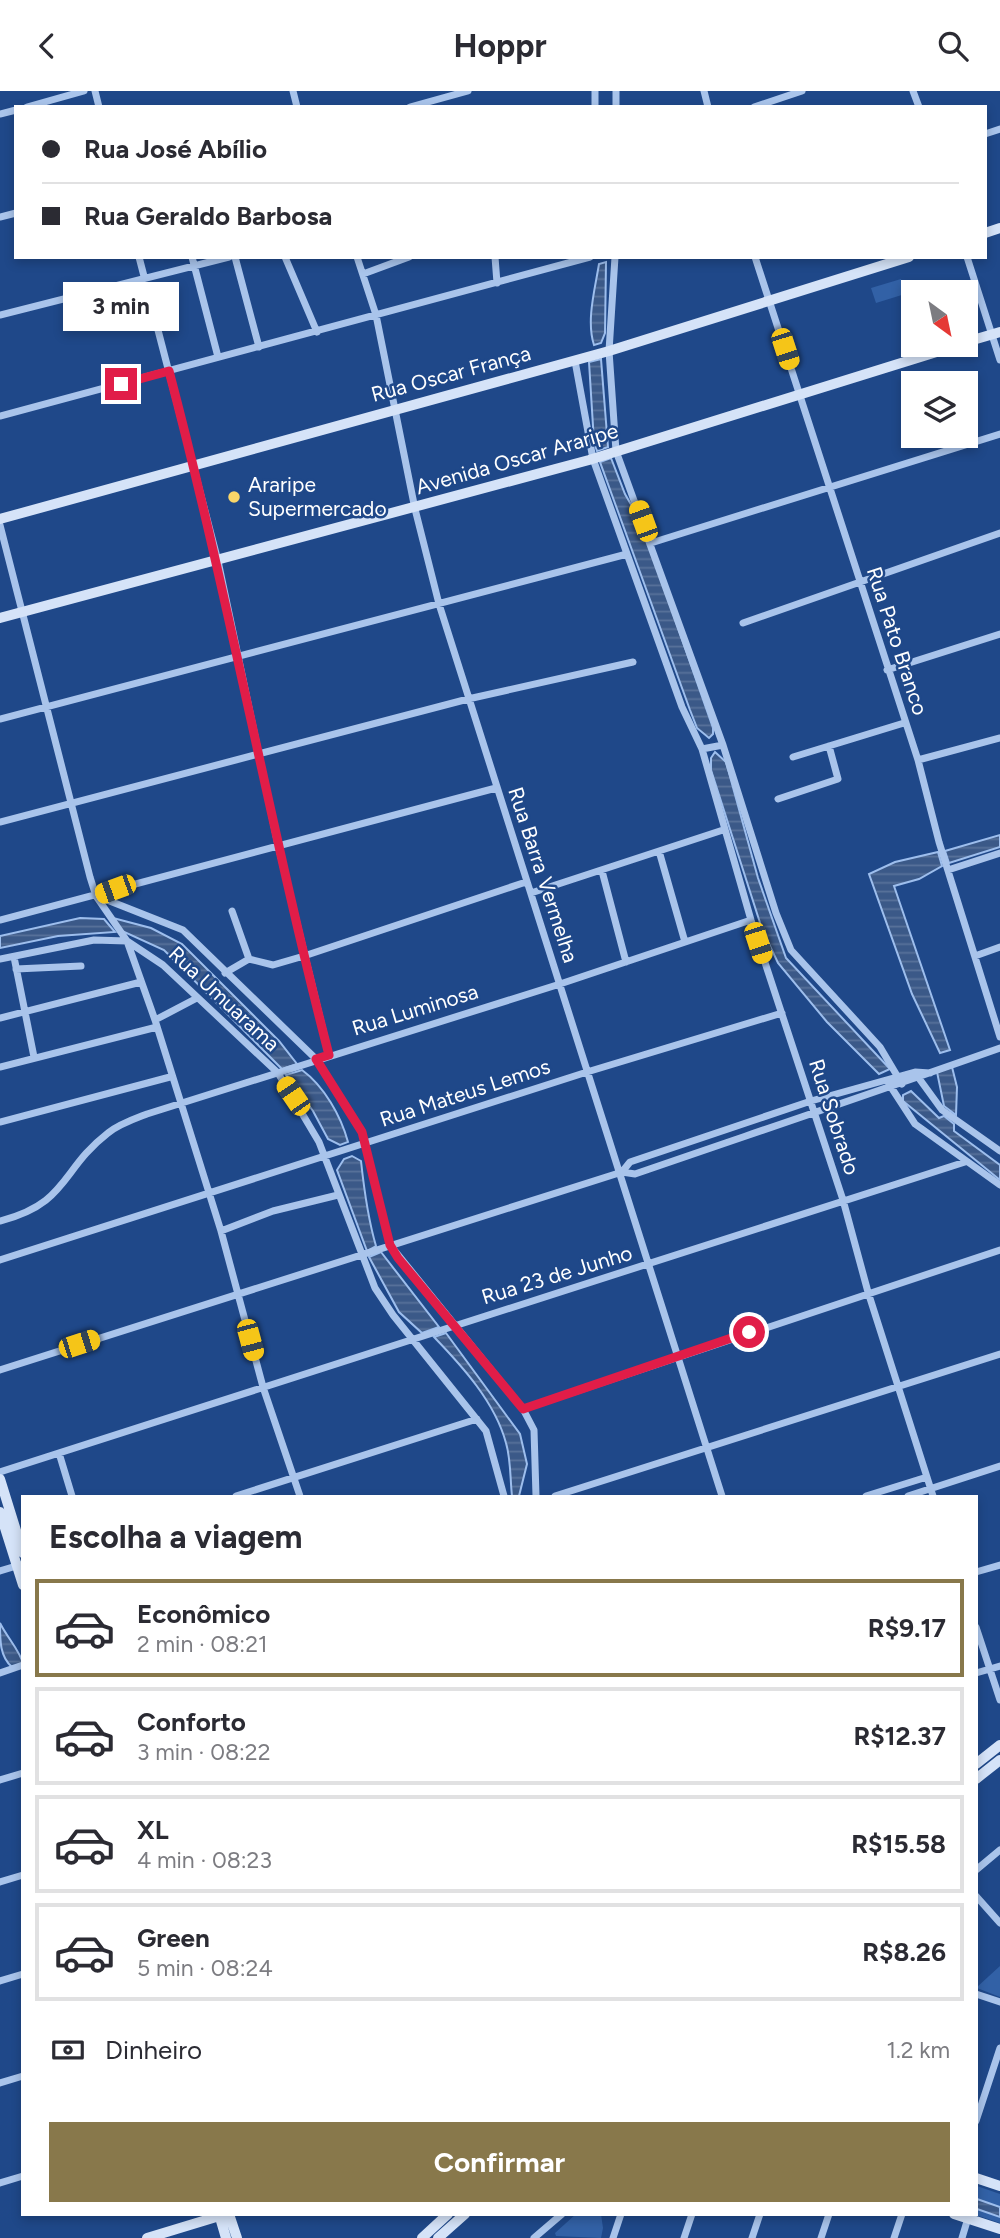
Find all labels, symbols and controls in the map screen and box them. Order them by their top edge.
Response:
icon: back [28,27,66,65]
text: Hoppr [453,27,547,65]
icon: search [934,27,972,65]
text: Rua José Abílio [84,133,267,165]
text: Rua Geraldo Barbosa [84,200,332,232]
north arrow [901,280,978,357]
map controls [901,280,978,448]
callout: 3 min [63,282,179,331]
text: 3 min [92,292,150,320]
car [769,326,802,372]
street label: Rua Oscar França [368,340,533,407]
route end [105,368,137,400]
button: layers [901,371,978,448]
street label: Avenida Oscar Araripe [413,418,621,499]
place label: Araripe Supermercado [248,472,387,521]
marker: Araripe Supermercado [226,489,242,505]
car [626,498,661,544]
street label: Rua Pato Branco [862,563,933,718]
street label: Rua Barra Vermelha [503,784,584,966]
car [92,872,139,906]
car [742,920,775,966]
street label: Rua Umuarama [164,941,285,1056]
street label: Rua Luminosa [349,978,481,1041]
street label: Rua Mateus Lemos [377,1053,553,1132]
street label: Rua Sobrado [804,1056,865,1178]
car [273,1073,314,1119]
street label: Rua 23 de Junho [479,1240,635,1309]
route start [733,1316,765,1348]
car [235,1317,266,1363]
car [56,1328,103,1360]
text: Escolha a viagem [49,1518,302,1556]
icon: car [53,1597,116,1660]
text: Econômico [137,1598,270,1630]
text: R$9.17 [868,1612,946,1644]
text: 2 min · 08:21 [137,1630,268,1658]
icon: car [53,1705,116,1768]
text: Conforto [137,1706,246,1738]
text: R$12.37 [853,1720,946,1752]
text: 3 min · 08:22 [137,1738,271,1766]
icon: car [53,1813,116,1876]
text: XL [137,1814,169,1846]
text: R$15.58 [851,1828,946,1860]
text: 4 min · 08:23 [137,1846,272,1874]
icon: car [53,1921,116,1984]
text: Green [137,1922,210,1954]
text: R$8.26 [862,1936,946,1968]
text: 5 min · 08:24 [137,1954,273,1982]
icon: cash [49,2031,87,2069]
text: Dinheiro [105,2034,202,2066]
text: 1.2 km [886,2036,950,2064]
button: Confirmar [49,2122,950,2202]

